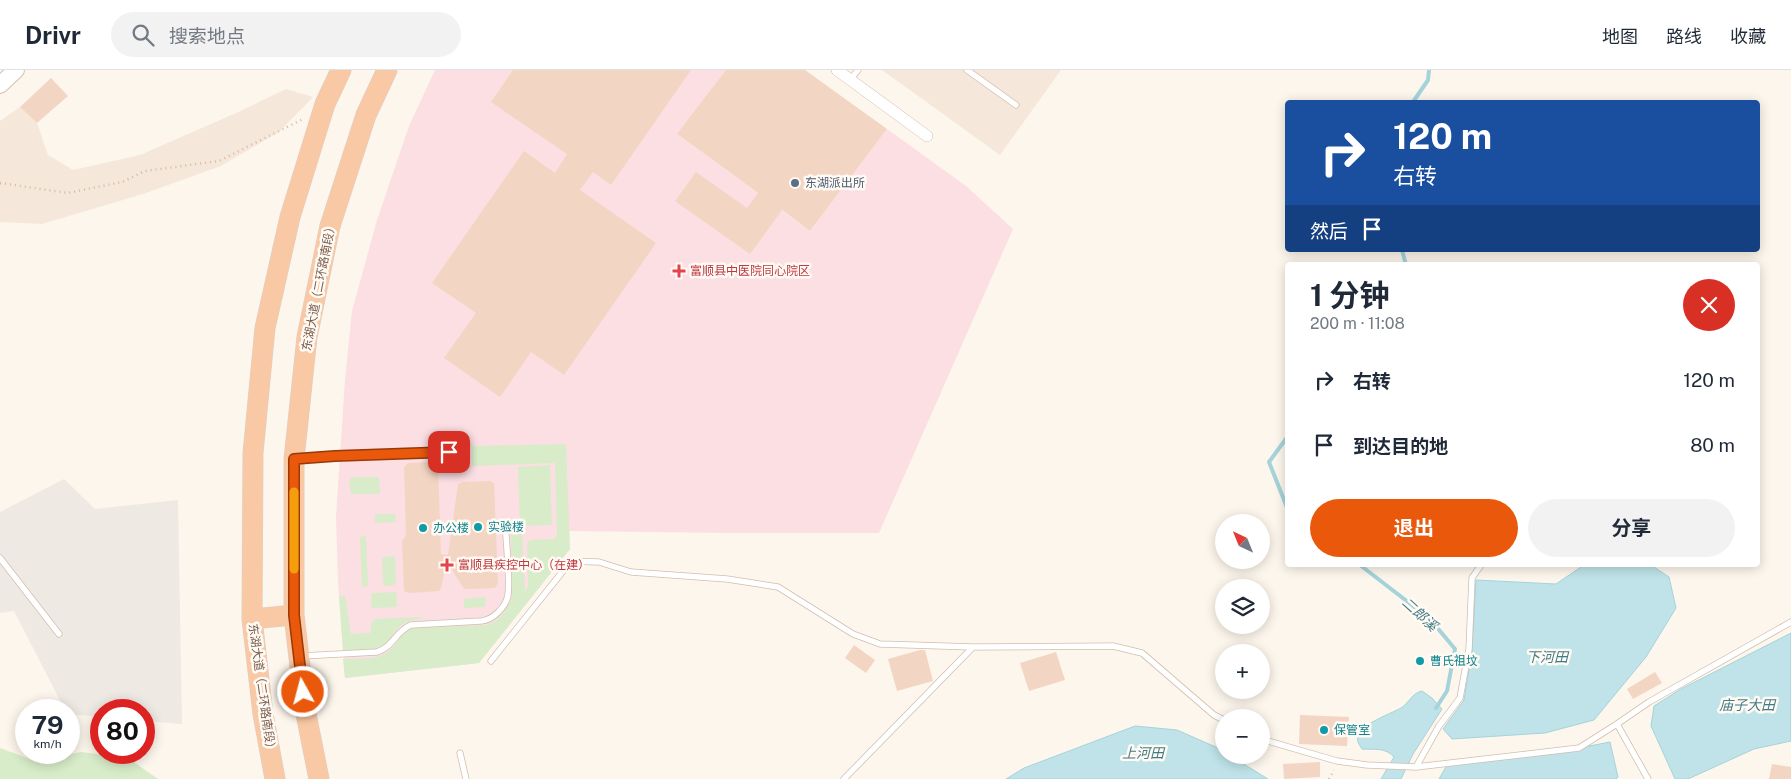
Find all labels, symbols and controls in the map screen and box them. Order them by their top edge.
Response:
search box [111,12,461,57]
text: Drivr [25,21,81,49]
icon: search [129,21,157,49]
text: 搜索地点 [169,25,245,47]
text: 地图 [1602,26,1638,47]
text: 路线 [1666,26,1702,47]
text: 收藏 [1730,26,1766,47]
text: 120 m [1393,116,1492,157]
icon: right [1310,120,1375,185]
text: 右转 [1393,163,1437,189]
place label: 东湖派出所 [805,176,865,190]
marker: 东湖派出所 [789,177,801,189]
icon: arrive [1358,215,1386,243]
street label: 东湖大道（二环路南段） [300,220,338,352]
text: 然后 [1310,220,1348,242]
marker: 富顺县中医院同心院区 [672,264,686,278]
place label: 富顺县中医院同心院区 [690,264,810,278]
text: 1 分钟 [1310,277,1390,313]
button: close [1683,279,1735,331]
text: 200 m · 11:08 [1310,314,1405,333]
icon: right [1310,366,1338,394]
text: 120 m [1683,369,1735,391]
text: 右转 [1353,370,1391,392]
pin [428,431,470,473]
icon: arrive [1310,431,1338,459]
text: 80 m [1690,434,1735,456]
text: 到达目的地 [1353,435,1448,457]
icon: arrive [435,438,463,466]
button: 退出 [1310,499,1518,557]
button: 分享 [1528,499,1735,557]
north arrow [1215,514,1270,569]
map controls [1215,514,1270,764]
place label: 实验楼 [488,520,524,534]
place label: 办公楼 [433,521,469,535]
marker: 实验楼 [472,521,484,533]
marker: 办公楼 [417,522,429,534]
marker: 富顺县疾控中心（在建） [440,558,454,572]
place label: 富顺县疾控中心（在建） [458,558,590,572]
button: layers [1215,579,1270,634]
water label: 二郎溪 [1399,594,1442,635]
street label: 东湖大道（二环路南段） [246,623,278,755]
button: + [1215,644,1270,699]
water label: 下河田 [1526,649,1570,665]
place label: 曹氏祖坟 [1430,654,1478,668]
marker: 曹氏祖坟 [1414,655,1426,667]
position arrow [276,665,328,717]
water label: 庙子大田 [1719,697,1777,713]
speed limit sign: 80 [90,699,155,764]
button: − [1215,709,1270,764]
text: 79 [32,710,63,740]
place label: 保管室 [1334,723,1370,737]
marker: 保管室 [1318,724,1330,736]
text: km/h [33,737,62,751]
water label: 上河田 [1122,745,1166,761]

